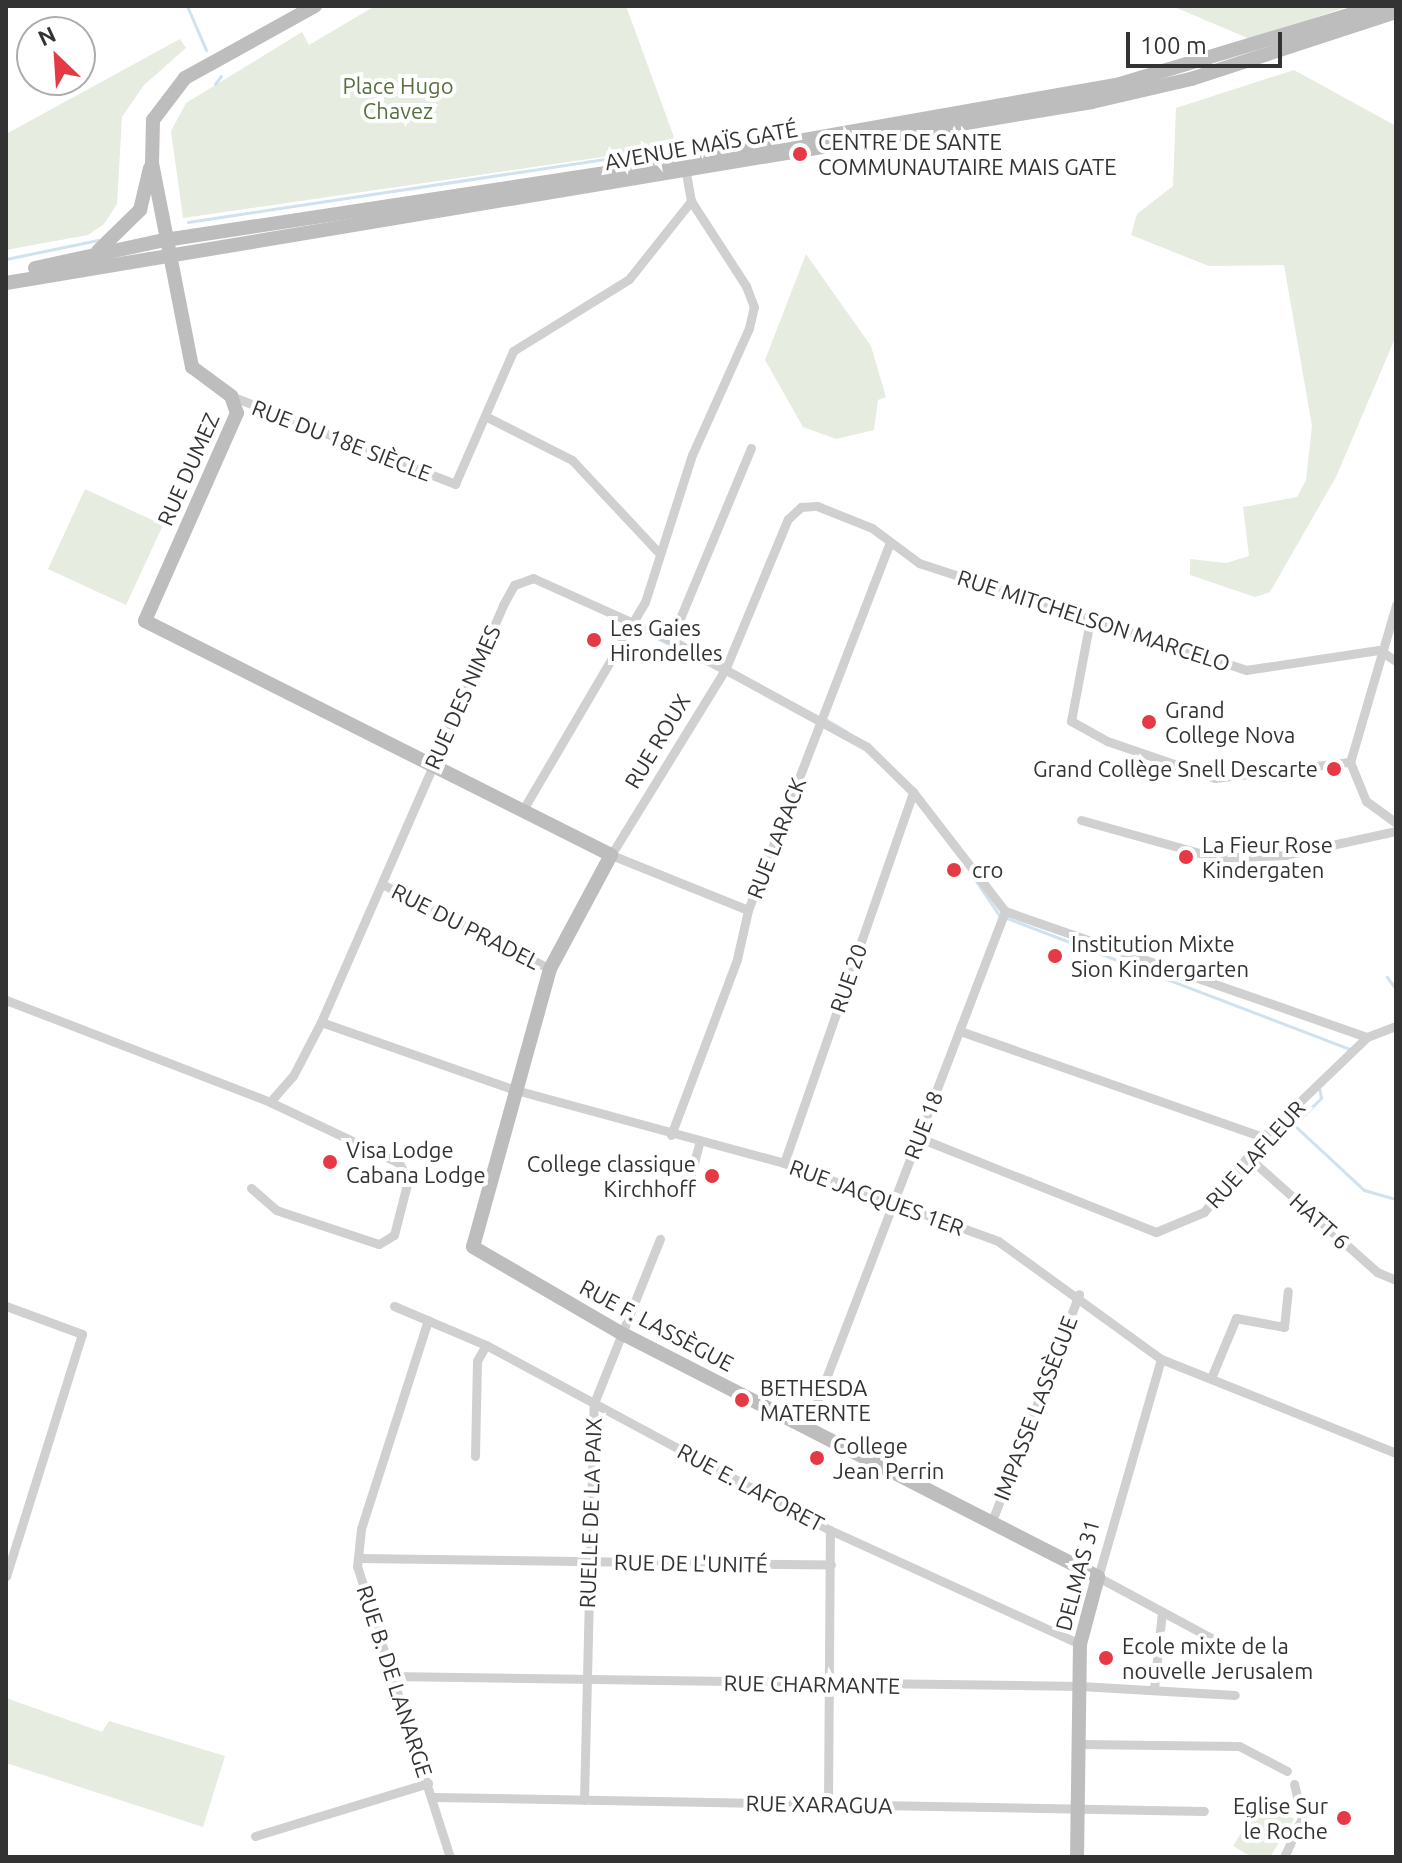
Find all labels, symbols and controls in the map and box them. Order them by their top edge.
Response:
north arrow [16,16,96,96]
scale bar [1130,16,1286,66]
text: N [34,21,59,50]
text: 100 m [1140,32,1207,59]
park label: Place Hugo Chavez [342,72,454,124]
street label: AVENUE MAÏS GATÉ [602,115,800,175]
place label: CENTRE DE SANTE COMMUNAUTAIRE MAIS GATE [818,128,1116,180]
marker: CENTRE DE SANTE COMMUNAUTAIRE MAIS GATE [789,143,811,165]
street label: RUE DU 18E SIÈCLE [249,394,435,486]
street label: RUE DUMEZ [151,409,225,529]
street label: RUE MITCHELSON MARCELO [954,563,1234,677]
place label: Les Gaies Hirondelles [610,614,723,666]
street label: RUE DES NIMES [418,621,506,773]
marker: Les Gaies Hirondelles [585,631,603,649]
street label: RUE ROUX [619,689,695,793]
place label: Grand College Nova [1165,696,1295,748]
marker: Grand College Nova [1140,713,1158,731]
place label: Grand Collège Snell Descarte [1033,756,1318,782]
marker: Grand Collège Snell Descarte [1325,760,1343,778]
street label: RUE LARACK [741,774,811,902]
place label: La Fieur Rose Kindergaten [1202,831,1333,882]
marker: La Fieur Rose Kindergaten [1177,848,1195,866]
place label: cro [972,857,1003,883]
marker: cro [943,859,965,881]
street label: RUE DU PRADEL [388,877,544,975]
place label: Institution Mixte Sion Kindergarten [1071,930,1249,982]
street label: RUE 20 [824,940,872,1016]
marker: Institution Mixte Sion Kindergarten [1046,947,1064,965]
street label: RUE 18 [898,1087,948,1163]
street label: RUE LAFLEUR [1200,1095,1310,1213]
place label: Visa Lodge Cabana Lodge [346,1136,486,1188]
place label: College classique Kirchhoff [527,1150,696,1202]
marker: Visa Lodge Cabana Lodge [321,1153,339,1171]
street label: RUE JACQUES 1ER [786,1153,968,1241]
marker: College classique Kirchhoff [703,1167,721,1185]
street label: HATT 6 [1285,1187,1355,1255]
street label: RUE F. LASSÈGUE [576,1273,738,1377]
street label: IMPASSE LASSÈGUE [988,1312,1082,1504]
place label: BETHESDA MATERNTE [760,1374,871,1426]
marker: BETHESDA MATERNTE [731,1389,753,1411]
street label: RUELLE DE LA PAIX [573,1417,607,1609]
place label: College Jean Perrin [833,1432,944,1484]
street label: RUE E. LAFORET [673,1437,829,1537]
marker: College Jean Perrin [808,1449,826,1467]
street label: DELMAS 31 [1049,1516,1105,1634]
street label: RUE DE L'UNITÉ [614,1548,768,1578]
street label: RUE B. DE LANARGE [352,1582,438,1780]
place label: Ecole mixte de la nouvelle Jerusalem [1122,1632,1313,1684]
marker: Ecole mixte de la nouvelle Jerusalem [1097,1649,1115,1667]
street label: RUE CHARMANTE [723,1669,901,1699]
street label: RUE XARAGUA [745,1790,893,1818]
place label: Eglise Sur le Roche [1233,1792,1328,1844]
marker: Eglise Sur le Roche [1335,1809,1353,1827]

